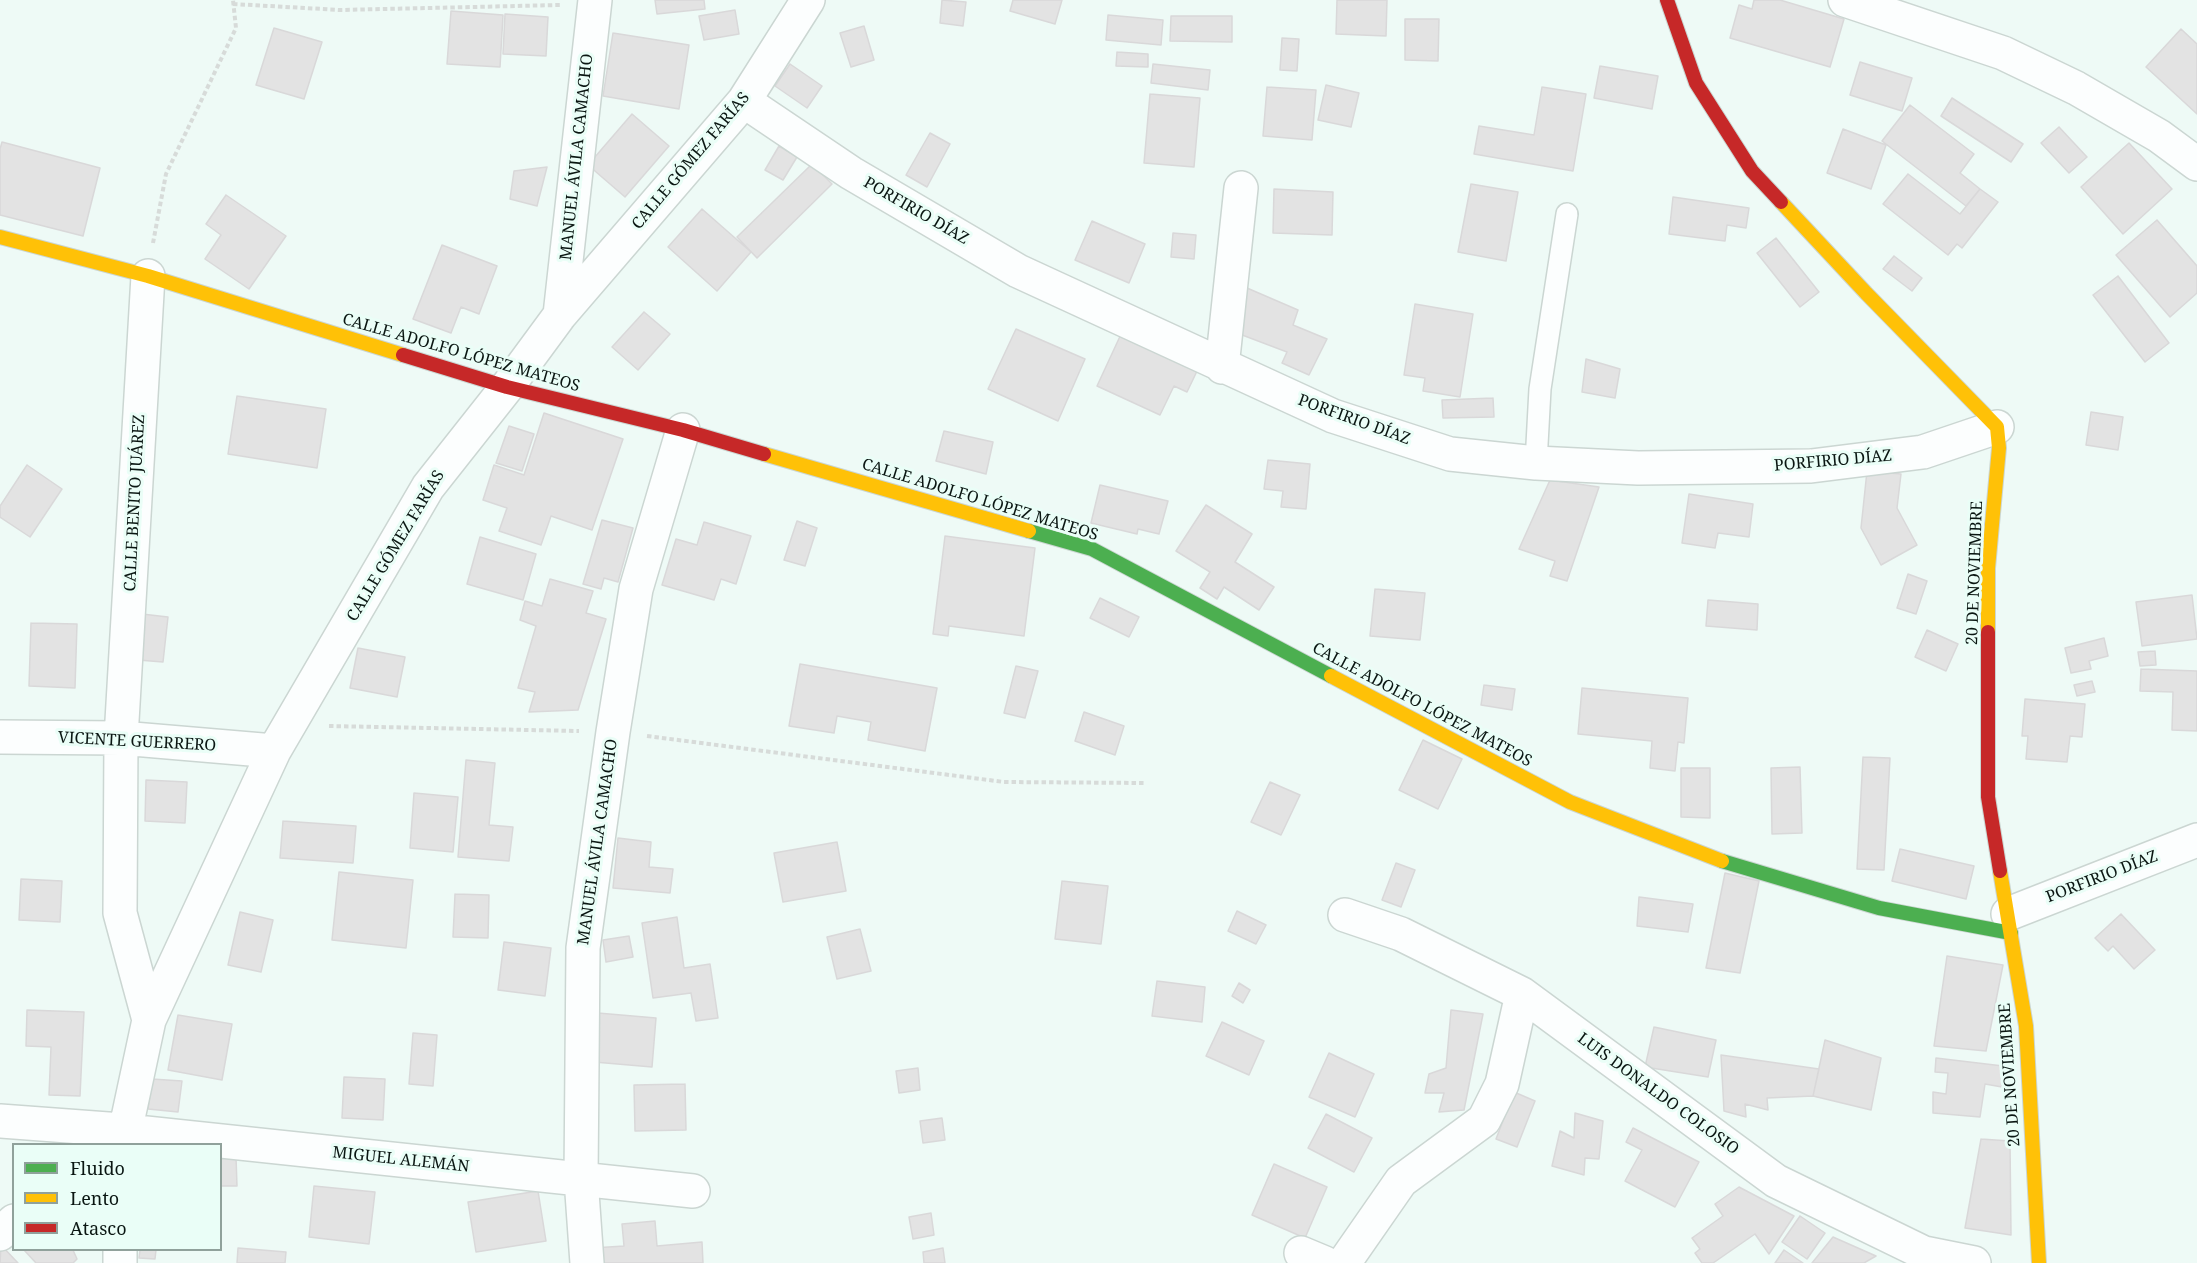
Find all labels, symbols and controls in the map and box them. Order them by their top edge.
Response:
street label: MANUEL ÁVILA CAMACHO [557,53,597,261]
street label: CALLE GÓMEZ FARÍAS [628,89,754,233]
street label: PORFIRIO DÍAZ [860,173,972,249]
street label: CALLE ADOLFO LÓPEZ MATEOS [340,310,582,396]
street label: PORFIRIO DÍAZ [1295,391,1413,449]
street label: CALLE BENITO JUÁREZ [121,414,149,592]
street label: PORFIRIO DÍAZ [1773,446,1893,476]
street label: CALLE ADOLFO LÓPEZ MATEOS [859,455,1101,545]
street label: CALLE GÓMEZ FARÍAS [343,467,449,625]
street label: 20 DE NOVIEMBRE [1963,501,1987,645]
street label: CALLE ADOLFO LÓPEZ MATEOS [1309,639,1535,771]
street label: VICENTE GUERRERO [57,728,217,756]
street label: MANUEL ÁVILA CAMACHO [574,738,622,946]
street label: PORFIRIO DÍAZ [2043,847,2161,907]
street label: 20 DE NOVIEMBRE [1995,1002,2025,1148]
street label: LUIS DONALDO COLOSIO [1574,1029,1742,1159]
legend [12,1143,222,1251]
street label: MIGUEL ALEMÁN [332,1143,470,1177]
text: Fluido [70,1156,125,1180]
text: Lento [70,1186,119,1210]
text: Atasco [70,1216,127,1240]

